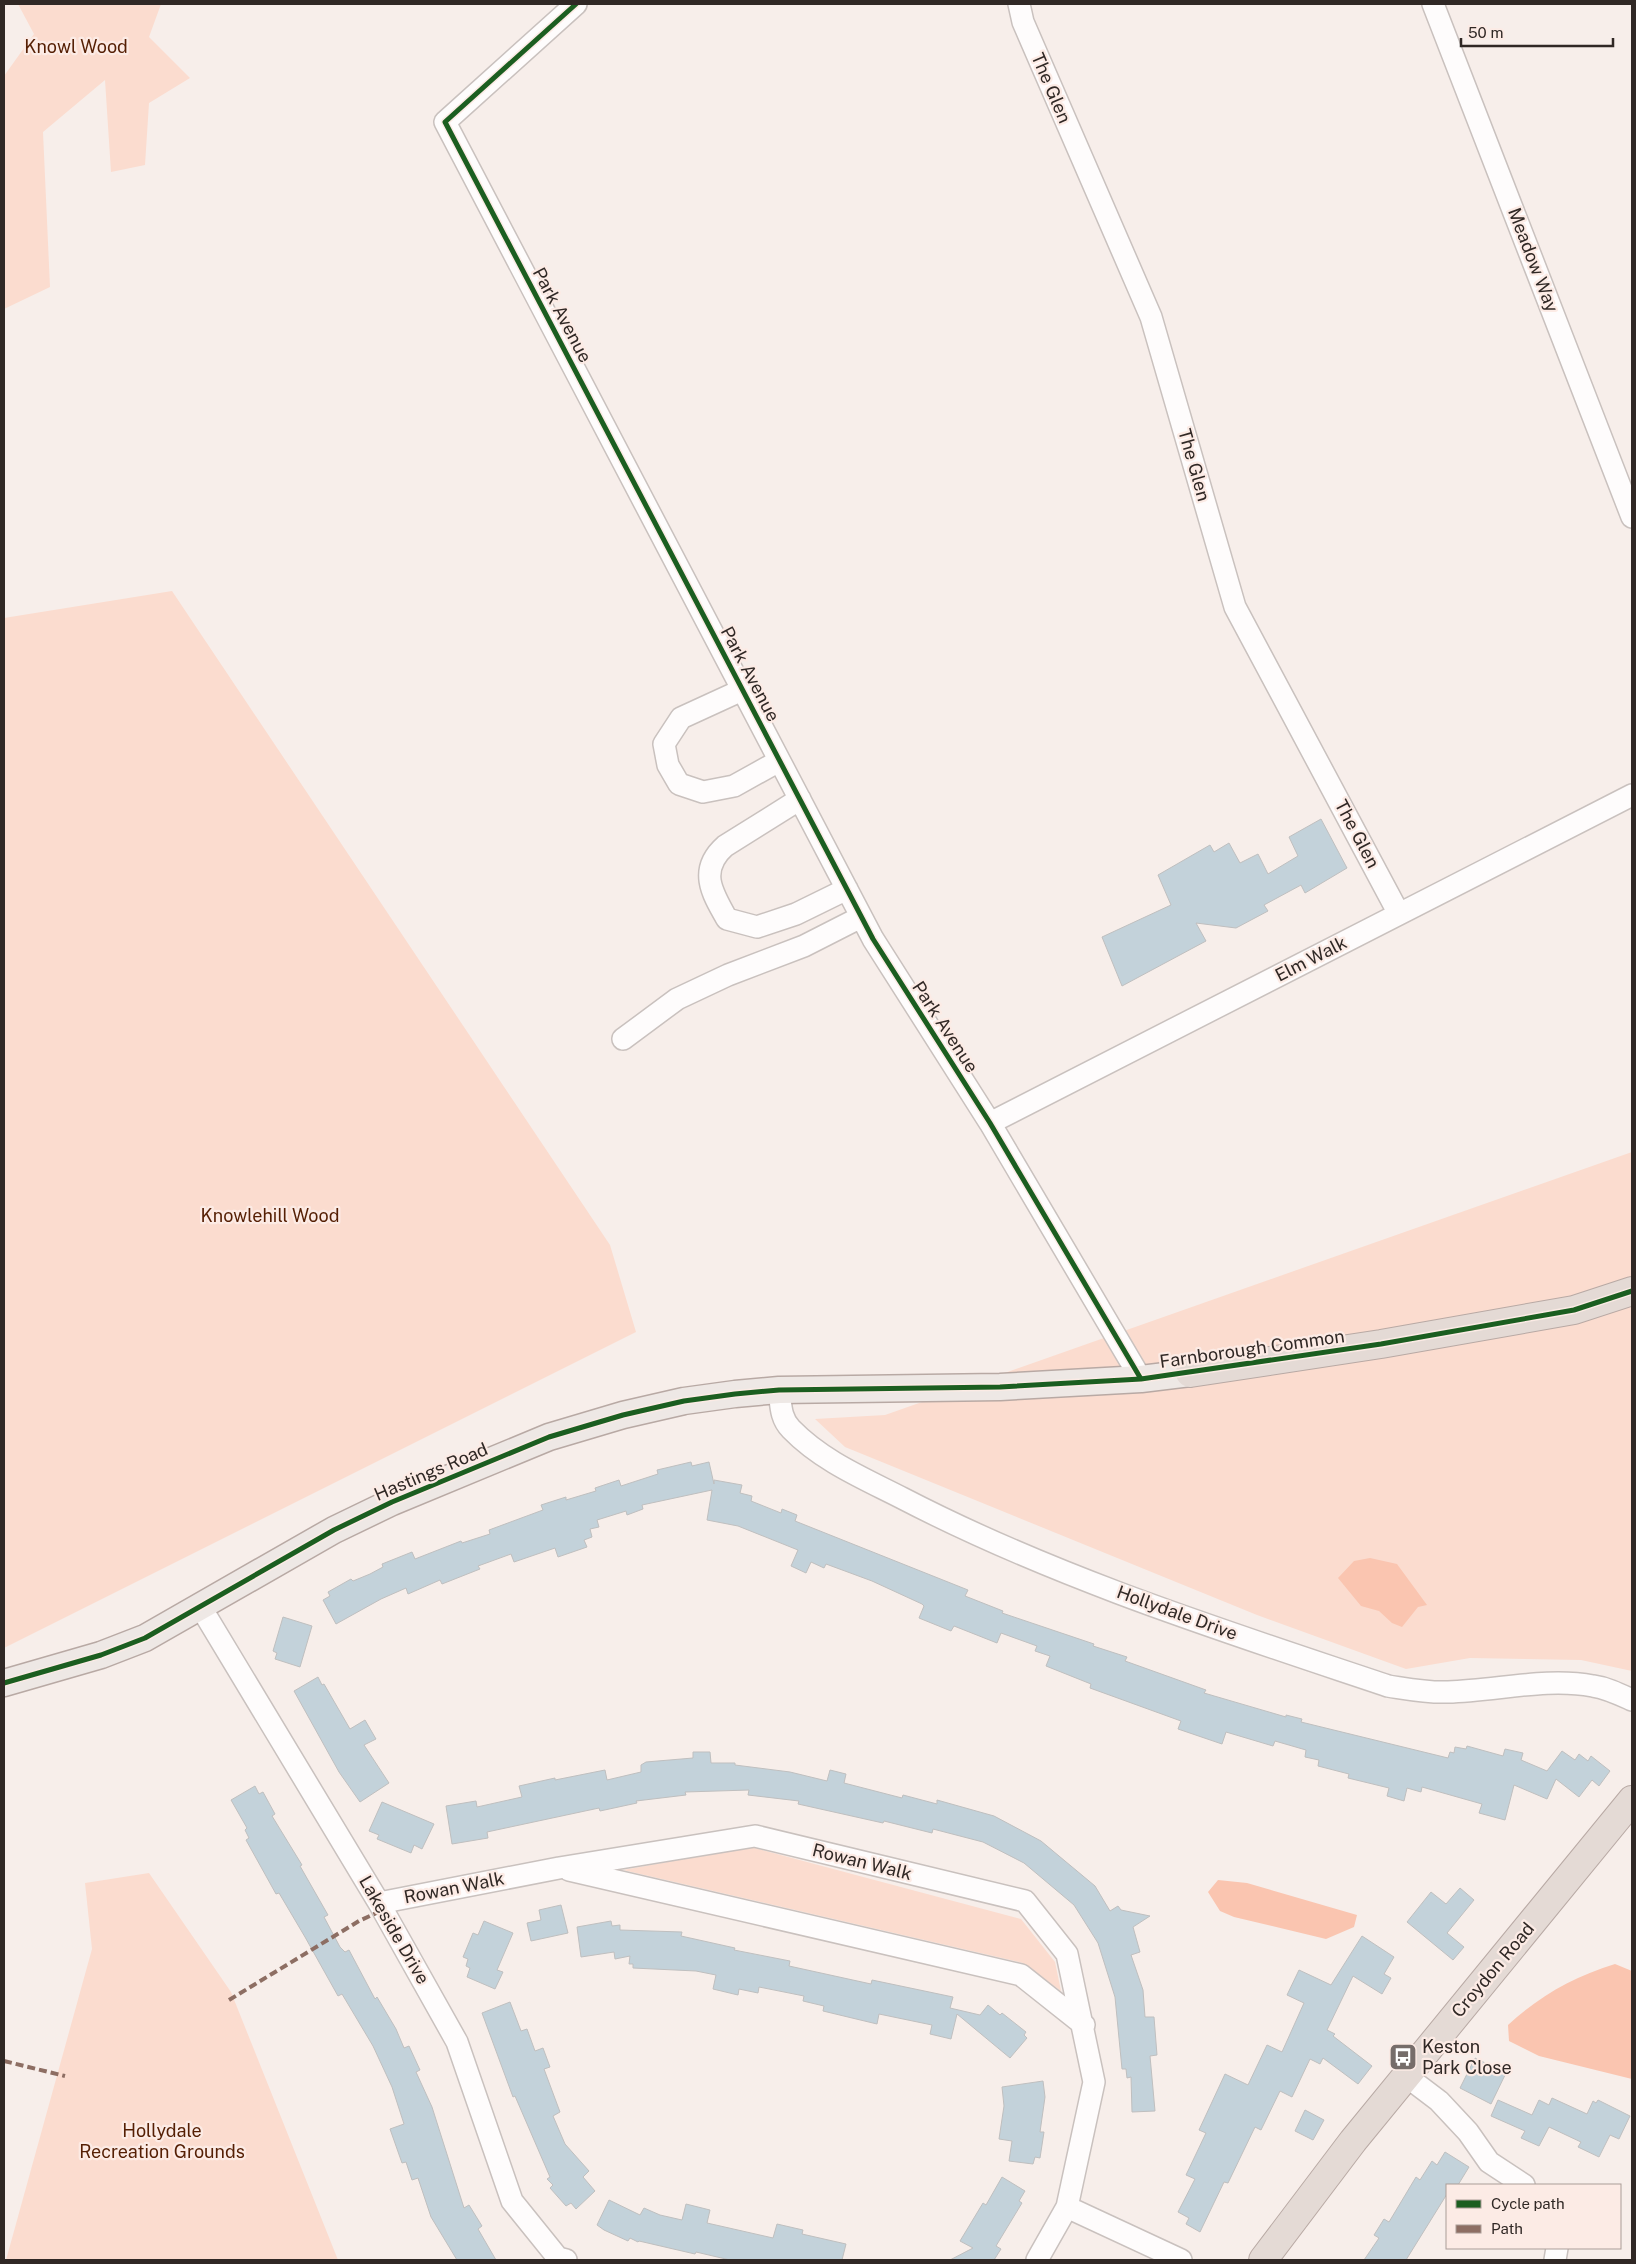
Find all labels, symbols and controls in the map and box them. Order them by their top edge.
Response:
scale bar [1461,15,1614,47]
text: 50 m [1468,24,1503,41]
park label: Knowl Wood [24,36,128,57]
street label: The Glen [1027,50,1076,126]
street label: Meadow Way [1504,205,1563,315]
street label: Park Avenue [529,264,596,366]
street label: The Glen [1174,426,1215,503]
street label: Park Avenue [717,623,784,725]
street label: The Glen [1331,796,1384,871]
street label: Elm Walk [1271,932,1350,986]
street label: Park Avenue [908,977,983,1076]
park label: Knowlehill Wood [201,1205,339,1226]
street label: Farnborough Common [1158,1325,1346,1372]
street label: Hastings Road [371,1438,491,1505]
street label: Hollydale Drive [1114,1581,1240,1644]
street label: Rowan Walk [810,1839,914,1884]
street label: Rowan Walk [402,1867,506,1908]
street label: Lakeside Drive [355,1872,434,1988]
street label: Croydon Road [1447,1918,1538,2021]
place label: Keston Park Close [1422,2036,1512,2078]
bus stop icon: Keston Park Close [1388,2042,1418,2072]
park label: Hollydale Recreation Grounds [79,2120,245,2162]
legend [1446,2184,1621,2249]
text: Cycle path [1491,2195,1565,2212]
text: Path [1491,2220,1523,2237]

